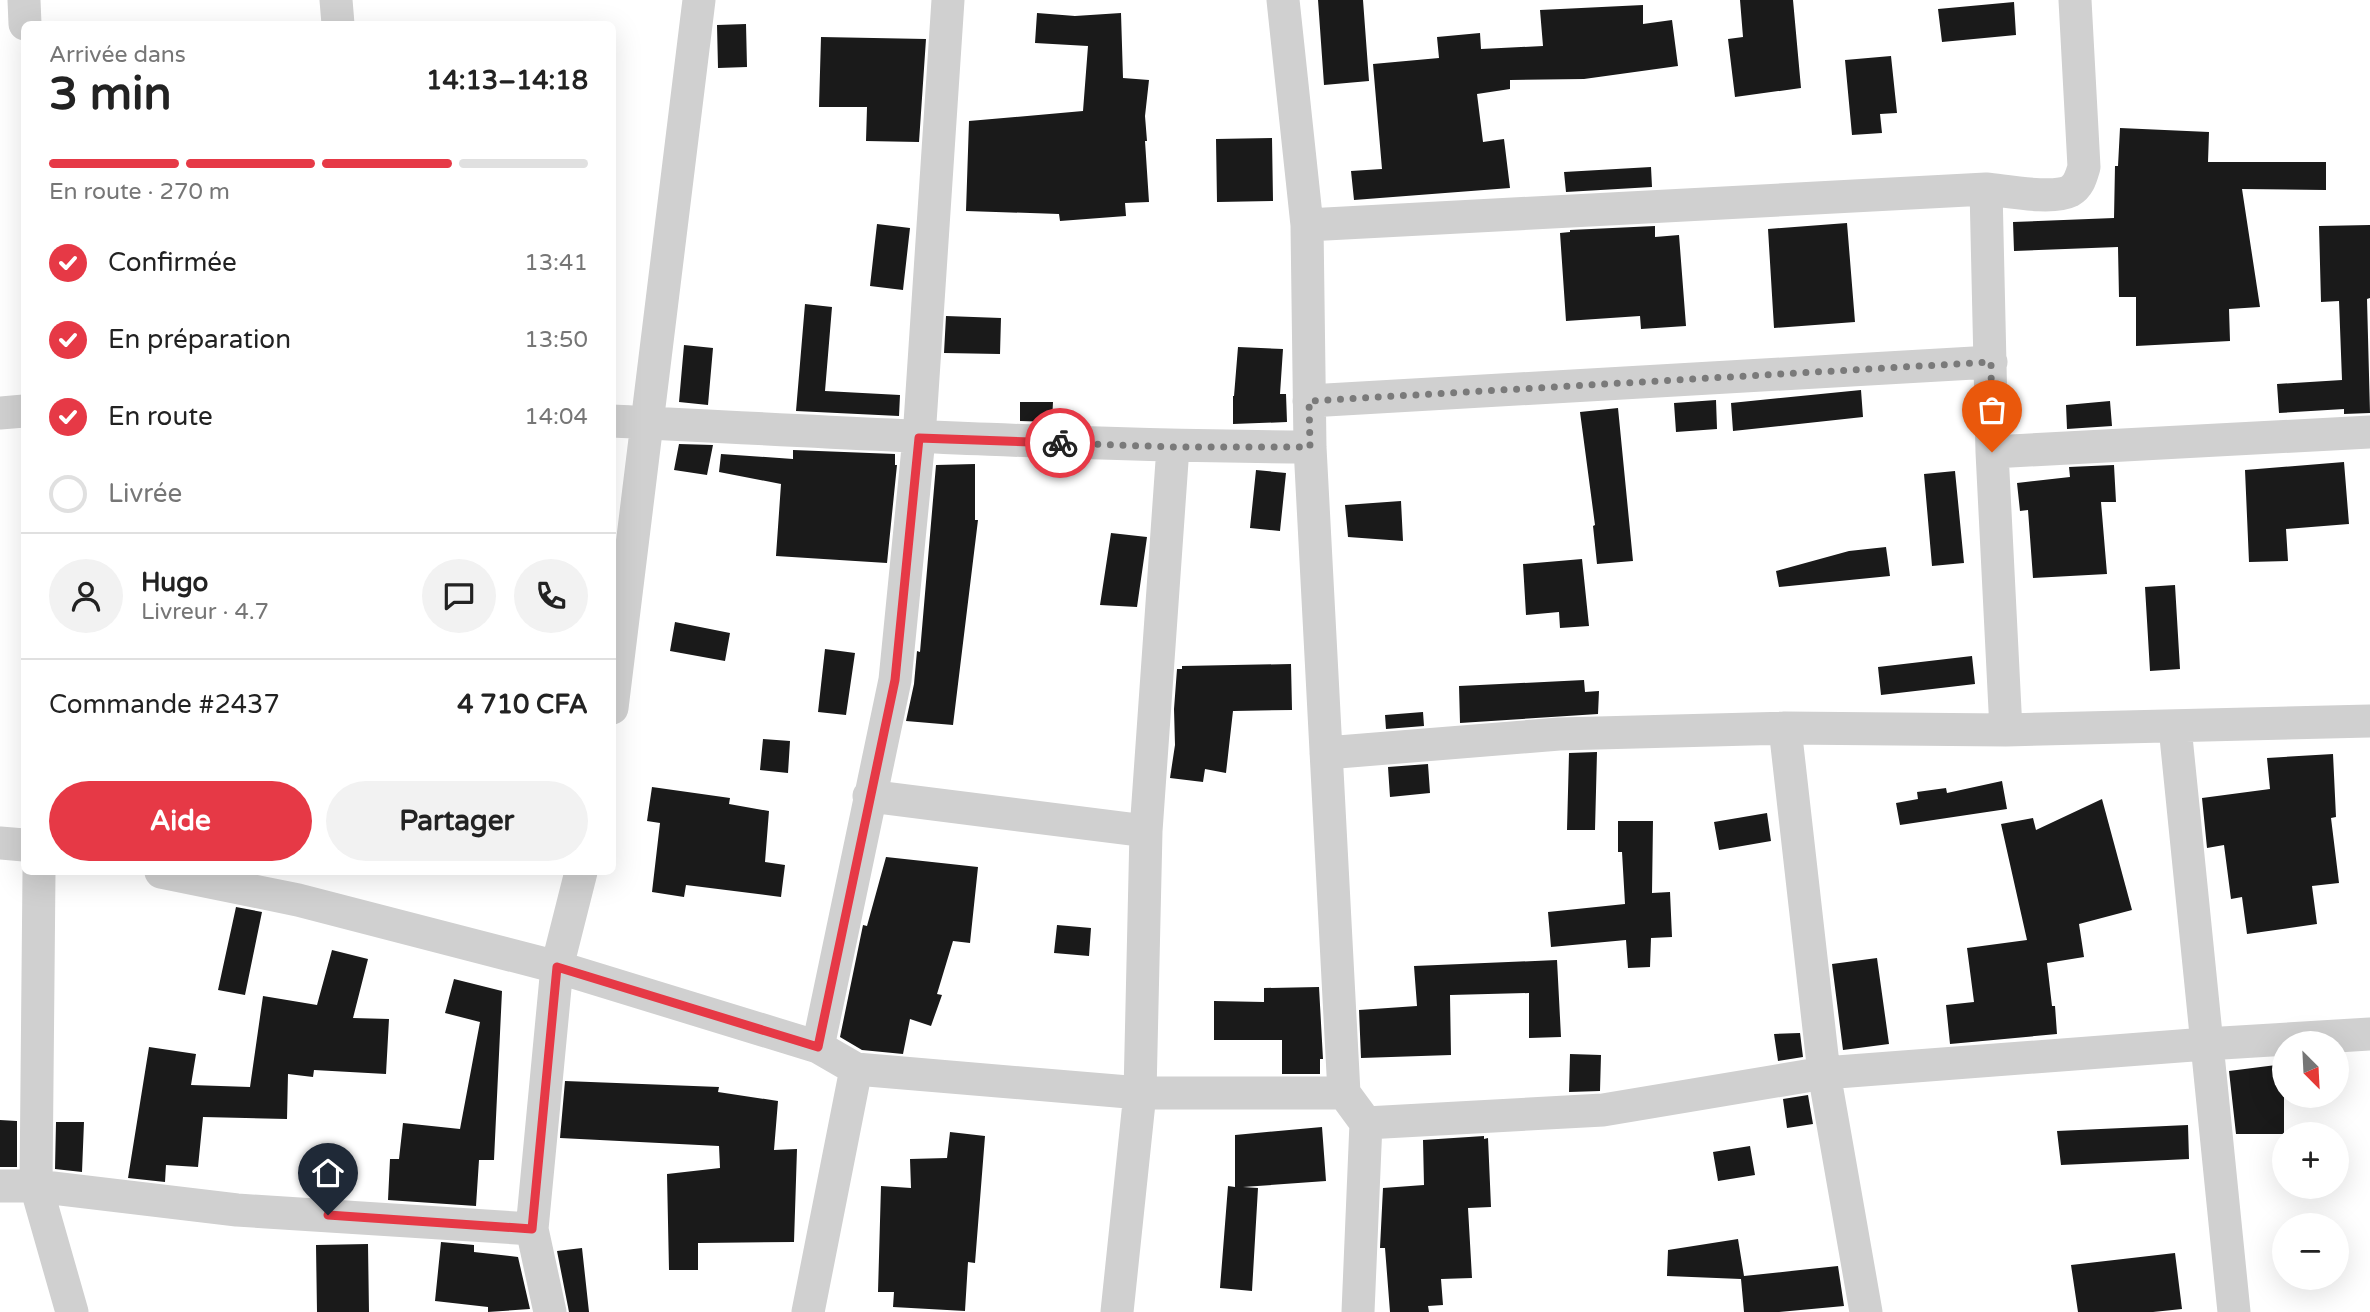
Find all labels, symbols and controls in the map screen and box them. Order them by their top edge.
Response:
text: Arrivée dans [49,41,186,69]
text: 14:13–14:18 [426,65,588,96]
text: 3 min [49,67,172,122]
text: En route · 270 m [49,178,230,206]
icon: check [49,244,87,282]
text: Confirmée [108,247,237,278]
text: 13:41 [524,249,588,277]
icon: check [49,321,87,359]
text: En préparation [108,324,291,355]
text: 13:50 [524,326,588,354]
pin [1962,380,2022,452]
icon: bag [1973,391,2011,429]
icon: check [49,398,87,436]
text: En route [108,401,213,432]
text: 14:04 [524,403,588,431]
courier [1025,408,1095,478]
icon: bike [1041,424,1079,462]
text: Livrée [108,478,182,509]
button: person [49,559,123,633]
button: chat [422,559,496,633]
button: phone [514,559,588,633]
text: Hugo [141,567,208,598]
text: Livreur · 4.7 [141,598,269,626]
text: Commande #2437 [49,689,280,720]
text: 4 710 CFA [457,689,588,720]
button: Aide [49,781,312,861]
button: Partager [326,781,588,861]
north arrow [2272,1031,2348,1108]
map controls [2272,1031,2349,1290]
button: + [2272,1122,2349,1199]
pin [298,1143,358,1215]
icon: home [309,1154,347,1192]
button: − [2272,1213,2349,1290]

